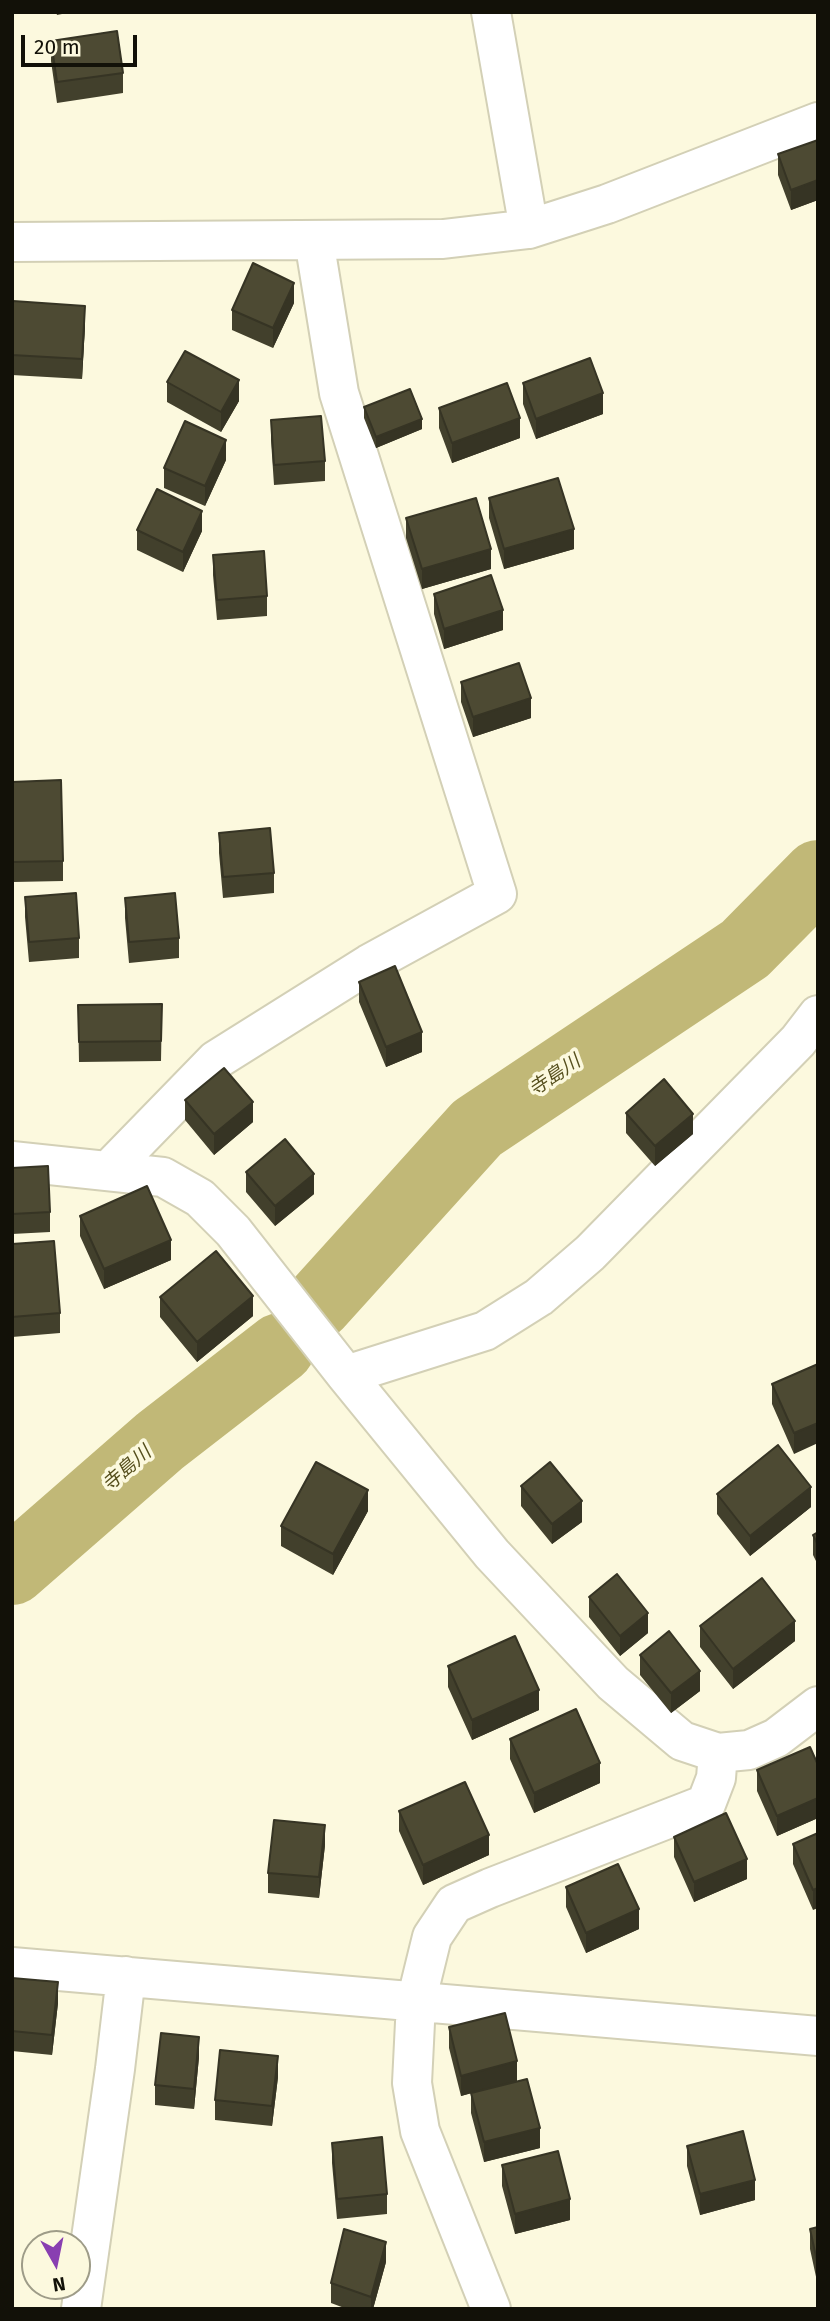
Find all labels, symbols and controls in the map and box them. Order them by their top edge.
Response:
scale bar [24,21,140,65]
text: 20 m [34,34,80,60]
water label: 寺島川 [525,1051,585,1101]
water label: 寺島川 [98,1442,156,1496]
north arrow [21,2230,91,2300]
text: N [51,2272,67,2297]

